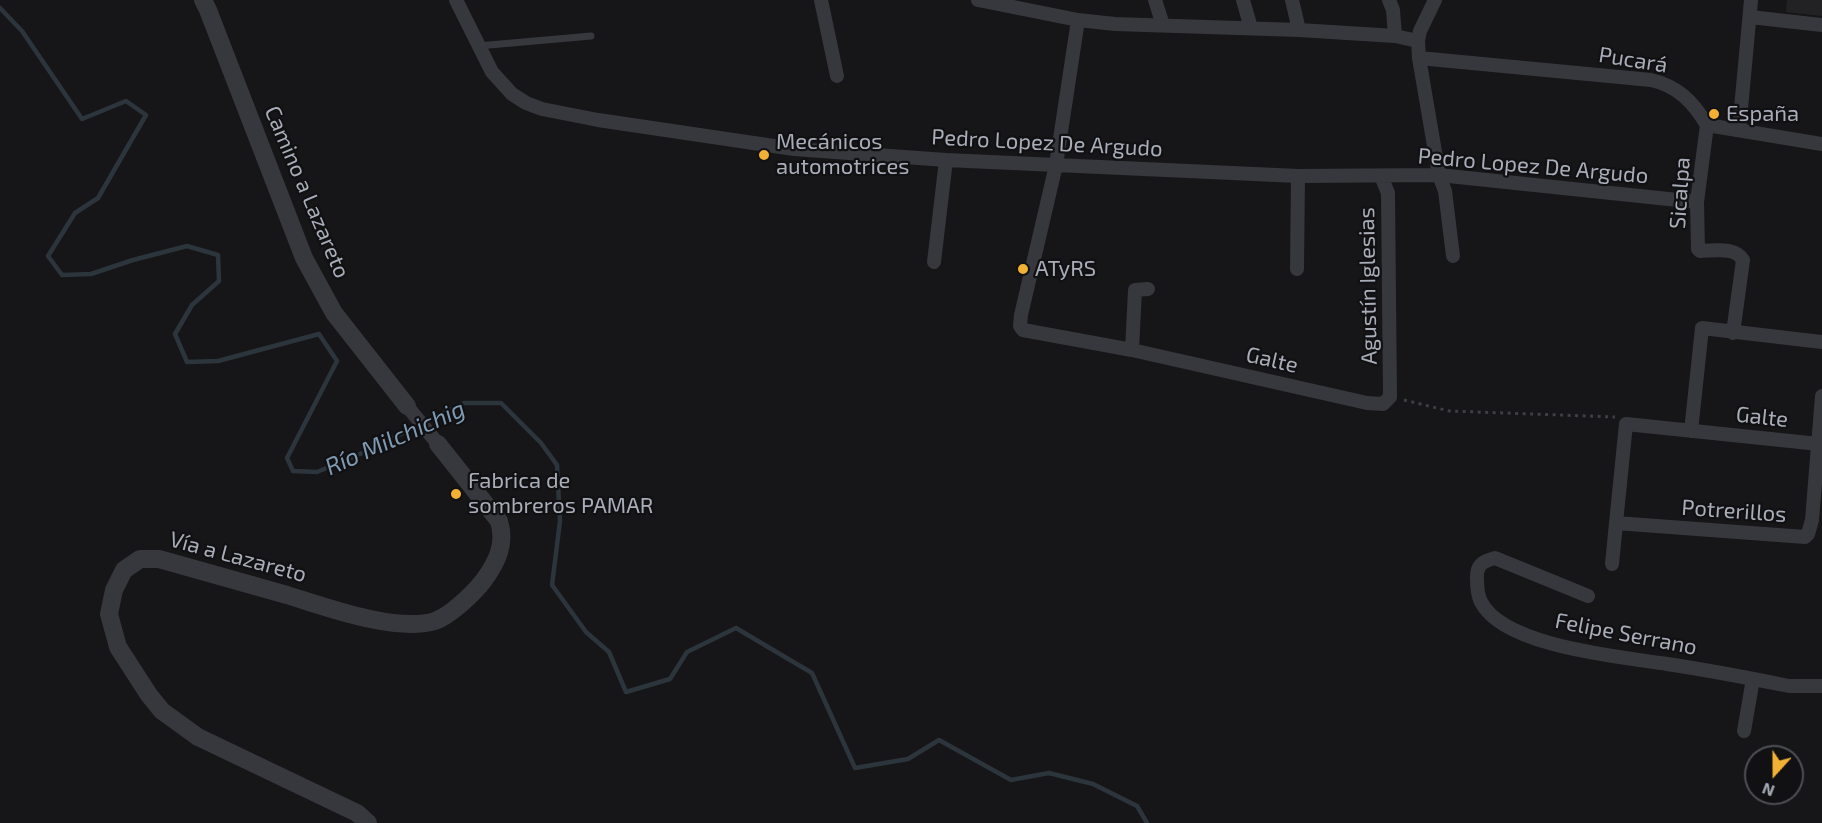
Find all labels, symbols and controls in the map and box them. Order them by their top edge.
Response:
street label: Pucará [1597,42,1669,78]
place label: España [1726,101,1799,127]
street label: Camino a Lazareto [259,102,355,282]
marker: España [1707,107,1721,121]
street label: Pedro Lopez De Argudo [931,124,1163,162]
place label: Mecánicos automotrices [776,129,909,180]
street label: Pedro Lopez De Argudo [1417,143,1649,189]
marker: Mecánicos automotrices [757,148,771,162]
street label: Sicalpa [1664,156,1696,230]
street label: Agustín Iglesias [1353,207,1383,365]
place label: ATyRS [1035,256,1096,282]
marker: ATyRS [1016,262,1030,276]
street label: Galte [1243,341,1301,379]
water label: Río Milchichig [321,394,469,482]
street label: Galte [1735,401,1789,433]
place label: Fabrica de sombreros PAMAR [468,468,653,520]
marker: Fabrica de sombreros PAMAR [449,487,463,501]
street label: Potrerillos [1681,494,1787,528]
street label: Vía a Lazareto [167,526,309,588]
street label: Felipe Serrano [1553,607,1699,661]
north arrow [1744,745,1804,805]
text: N [1759,779,1777,801]

